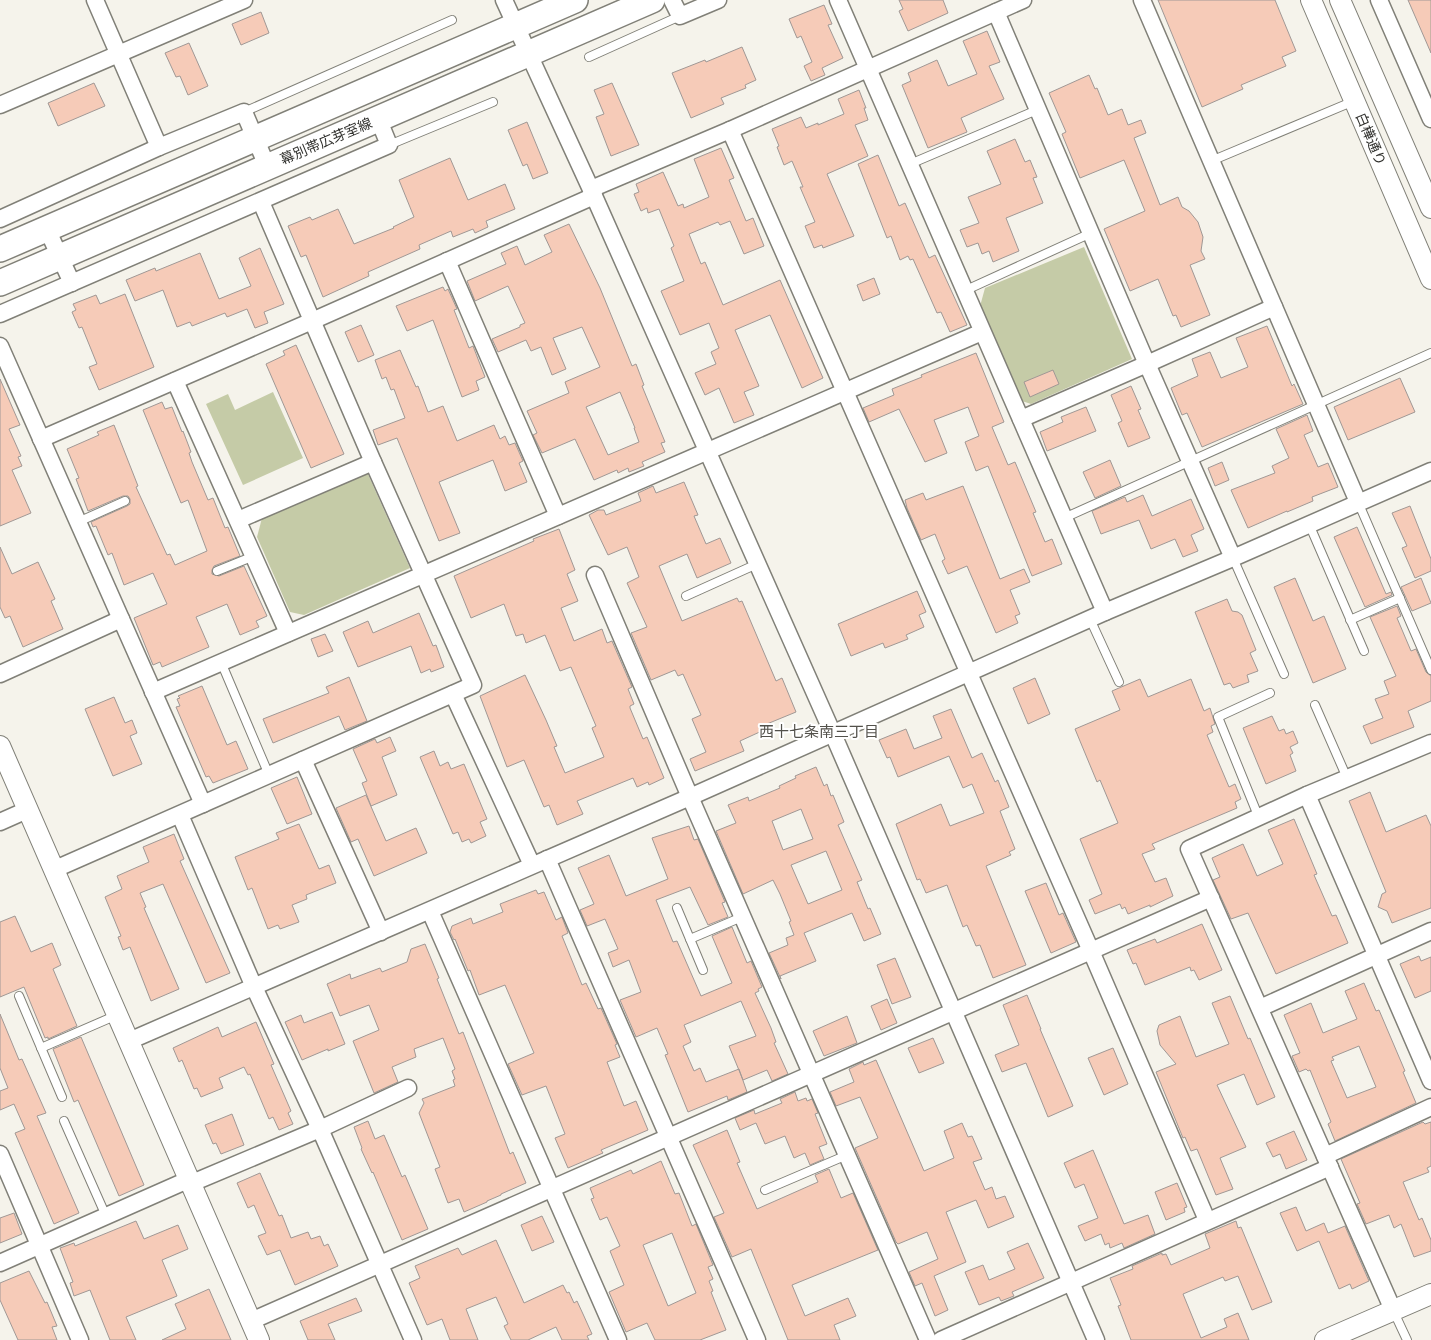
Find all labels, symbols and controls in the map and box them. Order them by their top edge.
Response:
street label: 白樺通り [1352,110,1390,168]
street label: 幕別帯広芽室線 [277,114,375,168]
district label: 西十七条南三丁目 [759,722,879,741]

